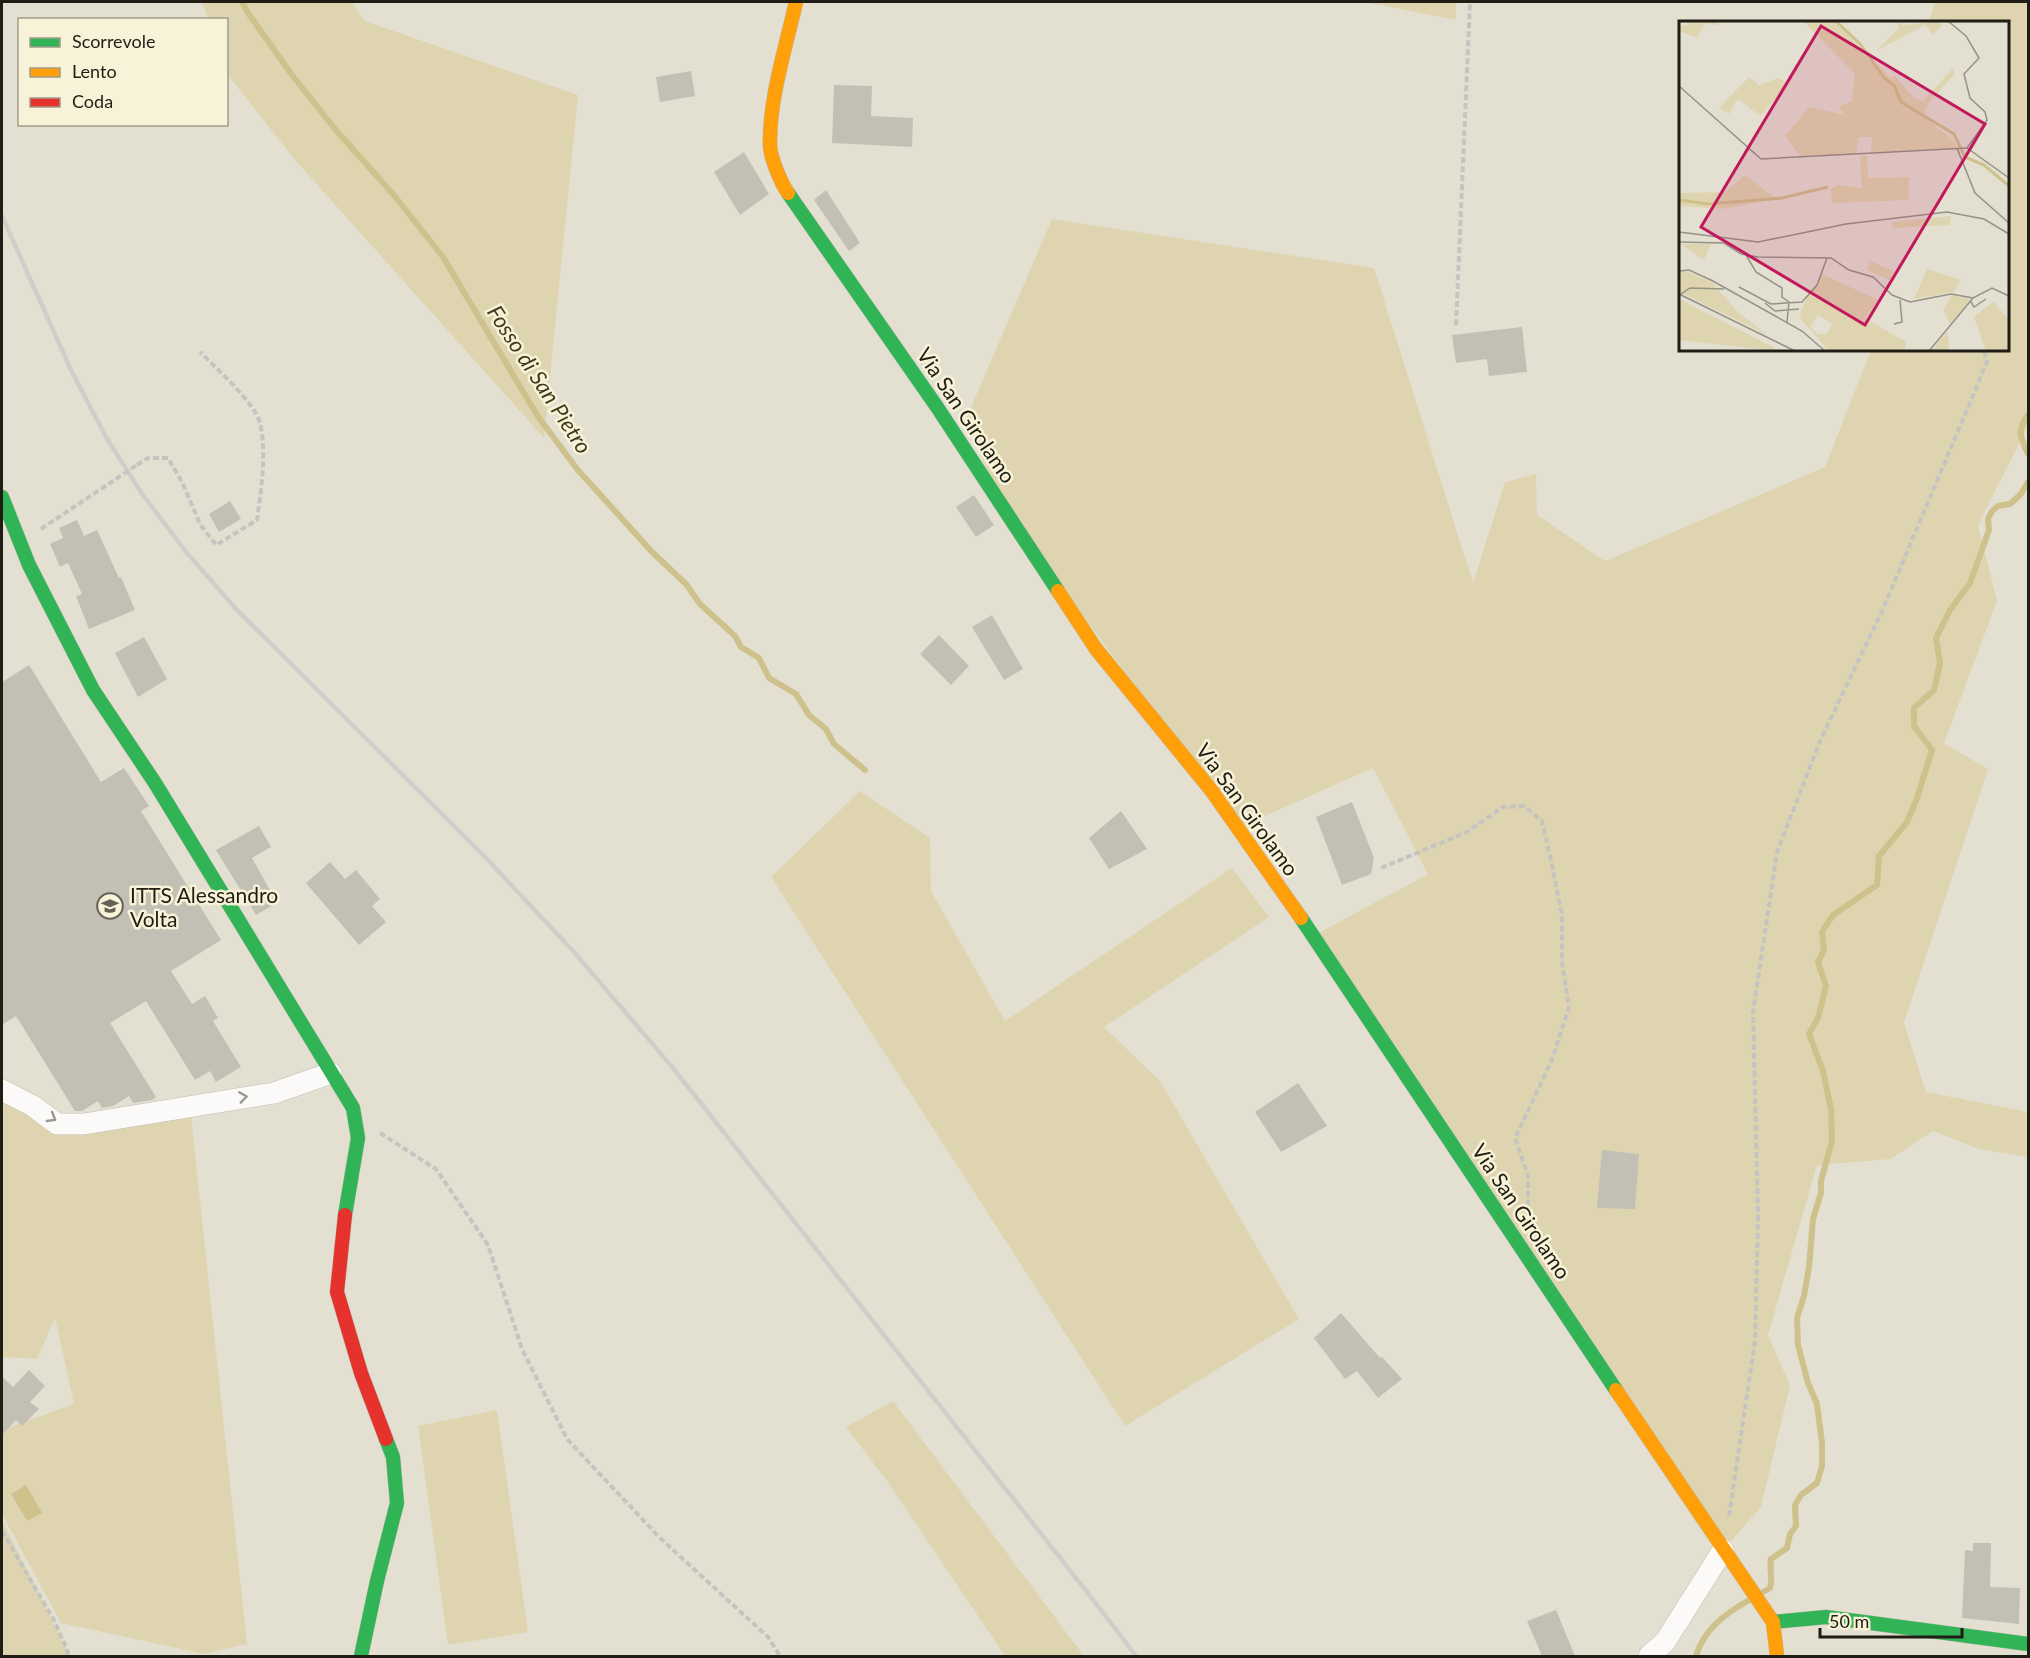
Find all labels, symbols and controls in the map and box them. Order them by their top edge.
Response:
legend [18,18,228,126]
inset map [1679,21,2009,351]
text: Scorrevole [72,30,155,52]
text: Lento [72,60,117,82]
text: Coda [72,90,113,112]
water label: Fosso di San Pietro [482,300,598,458]
street label: Via San Girolamo [913,343,1022,487]
street label: Via San Girolamo [1191,738,1305,880]
place label: ITTS Alessandro Volta [130,882,278,931]
school or university icon: ITTS Alessandro Volta [95,891,125,921]
one-way arrow [238,1092,248,1104]
one-way arrow [46,1111,56,1123]
street label: Via San Girolamo [1468,1139,1577,1283]
scale bar [1820,1601,1962,1639]
text: 50 m [1829,1610,1869,1632]

